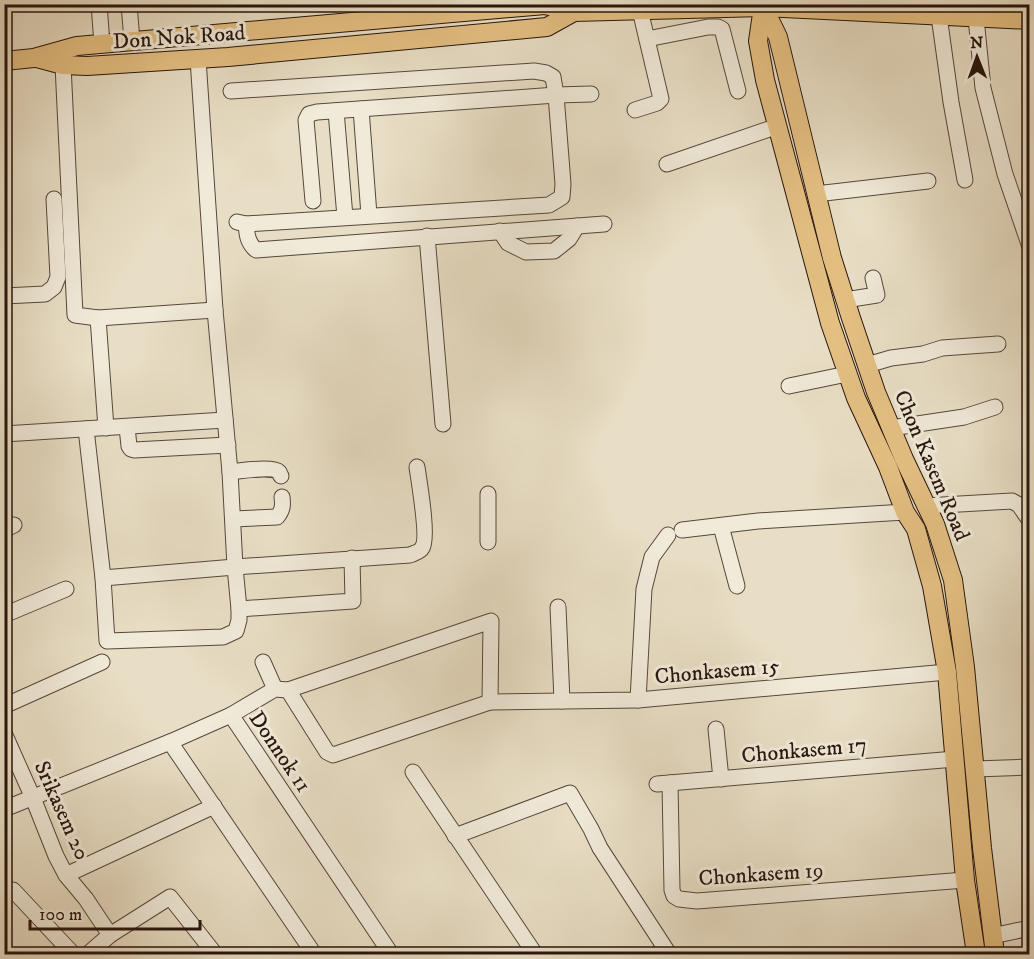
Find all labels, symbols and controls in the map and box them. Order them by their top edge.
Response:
street label: Don Nok Road [112,19,246,56]
north arrow [947,27,1007,87]
text: N [970,33,983,53]
street label: Chon Kasem Road [888,386,976,545]
street label: Chonkasem 15 [654,653,781,690]
street label: Donnok 11 [243,706,317,798]
street label: Chonkasem 17 [740,732,868,769]
street label: Srikasem 20 [28,757,96,864]
street label: Chonkasem 19 [698,857,825,892]
scale bar [30,893,200,931]
text: 100 m [39,904,82,926]

